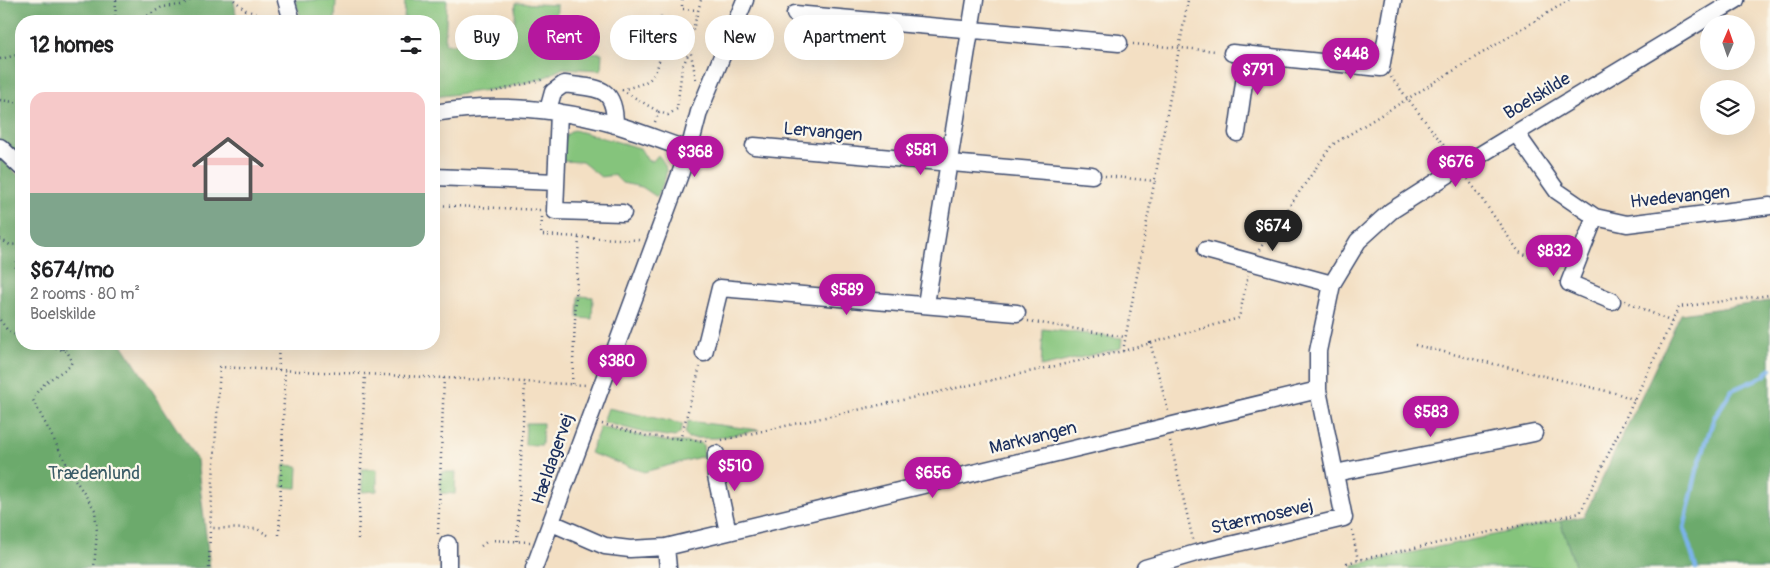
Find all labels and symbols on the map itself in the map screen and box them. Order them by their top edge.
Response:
north arrow [1700,15,1755,70]
pin: $448 [1321,38,1381,80]
pin: $791 [1228,54,1288,96]
street label: Boelskilde [1499,67,1575,125]
street label: Lervangen [782,117,864,147]
pin: $581 [891,134,951,176]
pin: $368 [665,136,725,178]
pin: $676 [1426,146,1486,188]
street label: Hvedevangen [1629,180,1731,214]
pin: $674 [1243,210,1303,252]
pin: $832 [1524,234,1584,277]
pin: $589 [817,274,877,316]
pin: $380 [587,344,647,387]
pin: $583 [1401,396,1461,438]
street label: Hældagervej [527,410,579,508]
street label: Markvangen [987,416,1079,460]
pin: $510 [705,450,765,492]
pin: $656 [903,456,963,499]
park label: Trædenlund [48,462,140,485]
street label: Stærmosevej [1209,494,1315,540]

